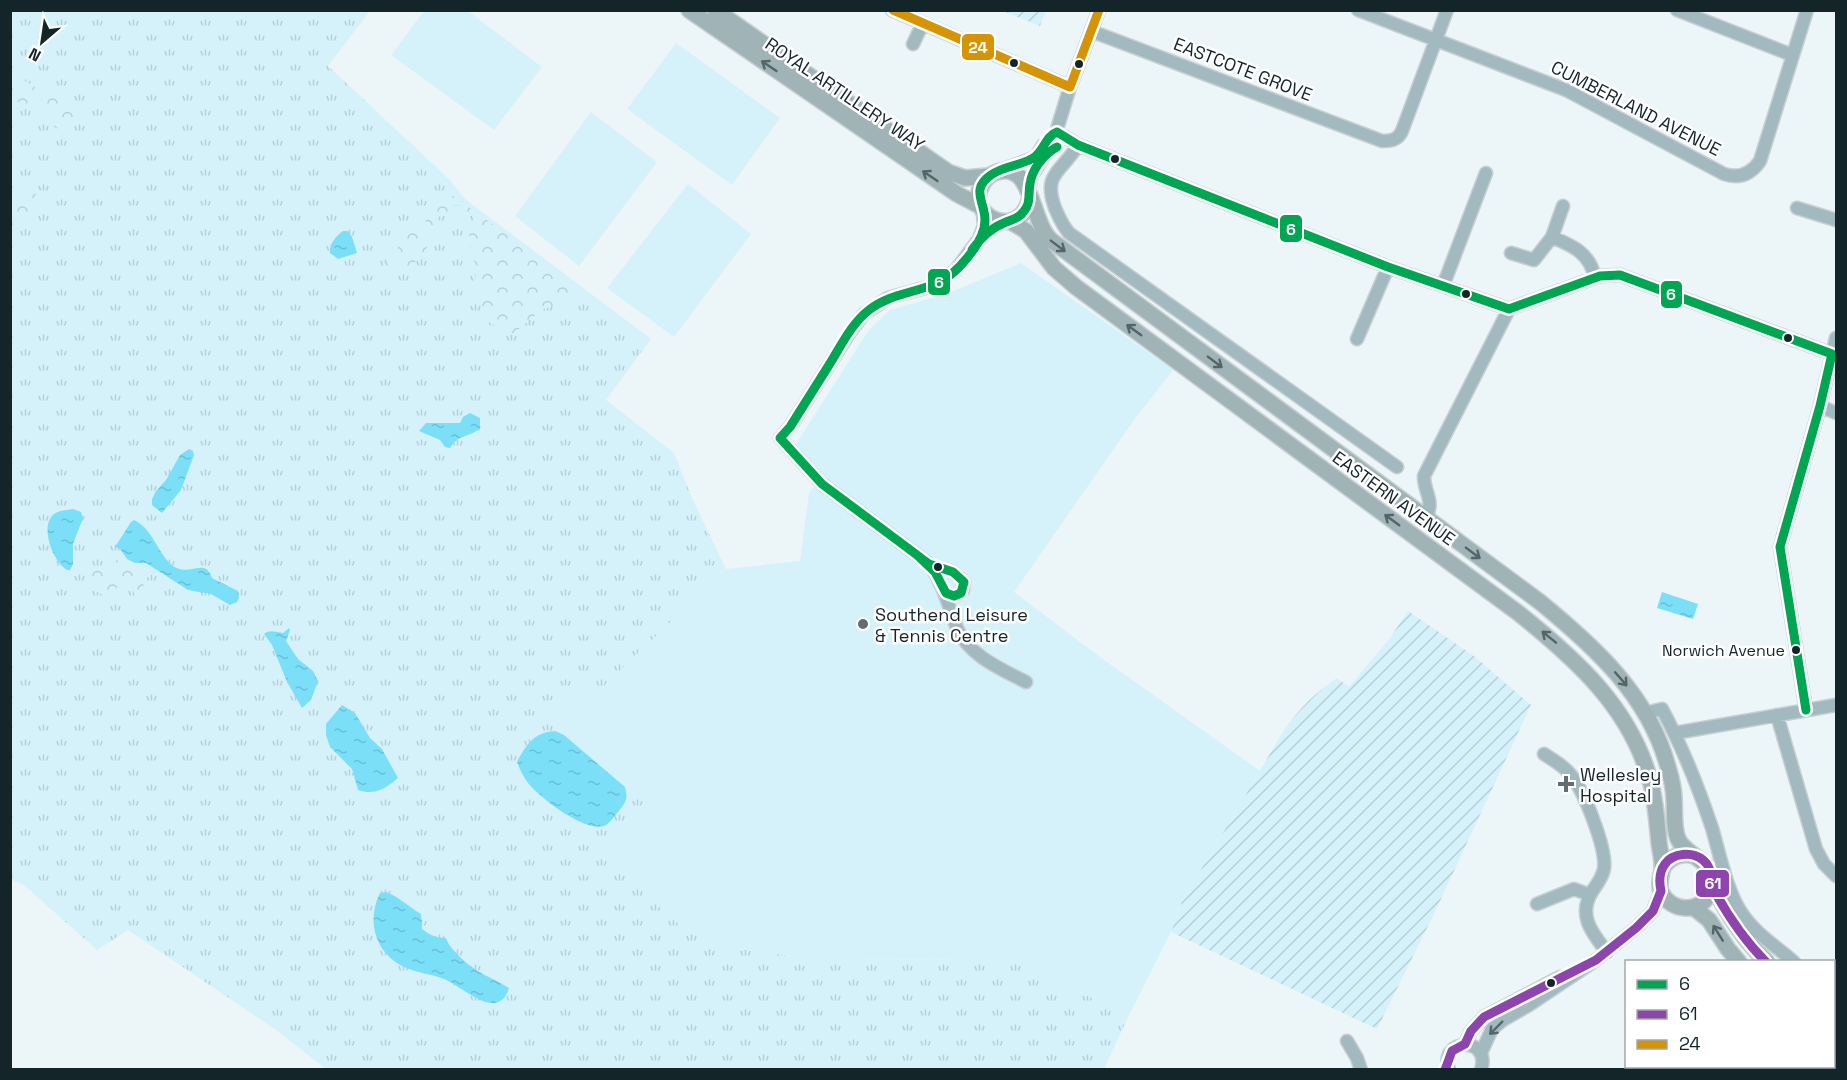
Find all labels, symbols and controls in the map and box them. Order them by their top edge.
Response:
north arrow [12,12,72,72]
street label: ROYAL ARTILLERY WAY [761,32,929,156]
street label: EASTCOTE GROVE [1170,32,1316,106]
line badge: 24 [961,33,995,61]
text: 24 [968,37,988,58]
text: N [25,43,45,66]
street label: CUMBERLAND AVENUE [1547,55,1725,161]
unlabelled marker [1008,57,1020,69]
unlabelled marker [1073,58,1085,70]
one-way arrow [762,60,778,72]
unlabelled marker [1109,153,1121,165]
one-way arrow [923,170,939,182]
line badge: 6 [1279,214,1303,243]
text: 6 [1286,219,1296,240]
one-way arrow [1050,240,1066,252]
line badge: 6 [927,268,951,296]
text: 6 [934,272,944,293]
line badge: 6 [1660,280,1683,309]
text: 6 [1666,284,1676,305]
unlabelled marker [1460,288,1472,300]
one-way arrow [1127,324,1143,336]
unlabelled marker [1782,332,1794,344]
one-way arrow [1207,356,1223,368]
street label: EASTERN AVENUE [1328,446,1460,550]
one-way arrow [1385,514,1401,527]
one-way arrow [1465,547,1481,559]
unlabelled marker [932,561,944,573]
place label: Southend Leisure & Tennis Centre [875,603,1028,647]
marker: Southend Leisure & Tennis Centre [856,617,870,631]
one-way arrow [1541,631,1557,644]
place label: Norwich Avenue [1662,640,1785,661]
marker: Norwich Avenue [1790,644,1802,656]
one-way arrow [1614,671,1628,686]
place label: Wellesley Hospital [1580,763,1661,807]
marker: Wellesley Hospital [1557,775,1575,793]
line badge: 61 [1695,869,1730,898]
text: 61 [1704,873,1722,894]
one-way arrow [1711,925,1723,942]
legend [1625,960,1835,1068]
text: 6 [1679,972,1690,995]
unlabelled marker [1545,977,1557,989]
text: 61 [1679,1002,1698,1025]
one-way arrow [1488,1020,1503,1035]
text: 24 [1679,1032,1701,1055]

